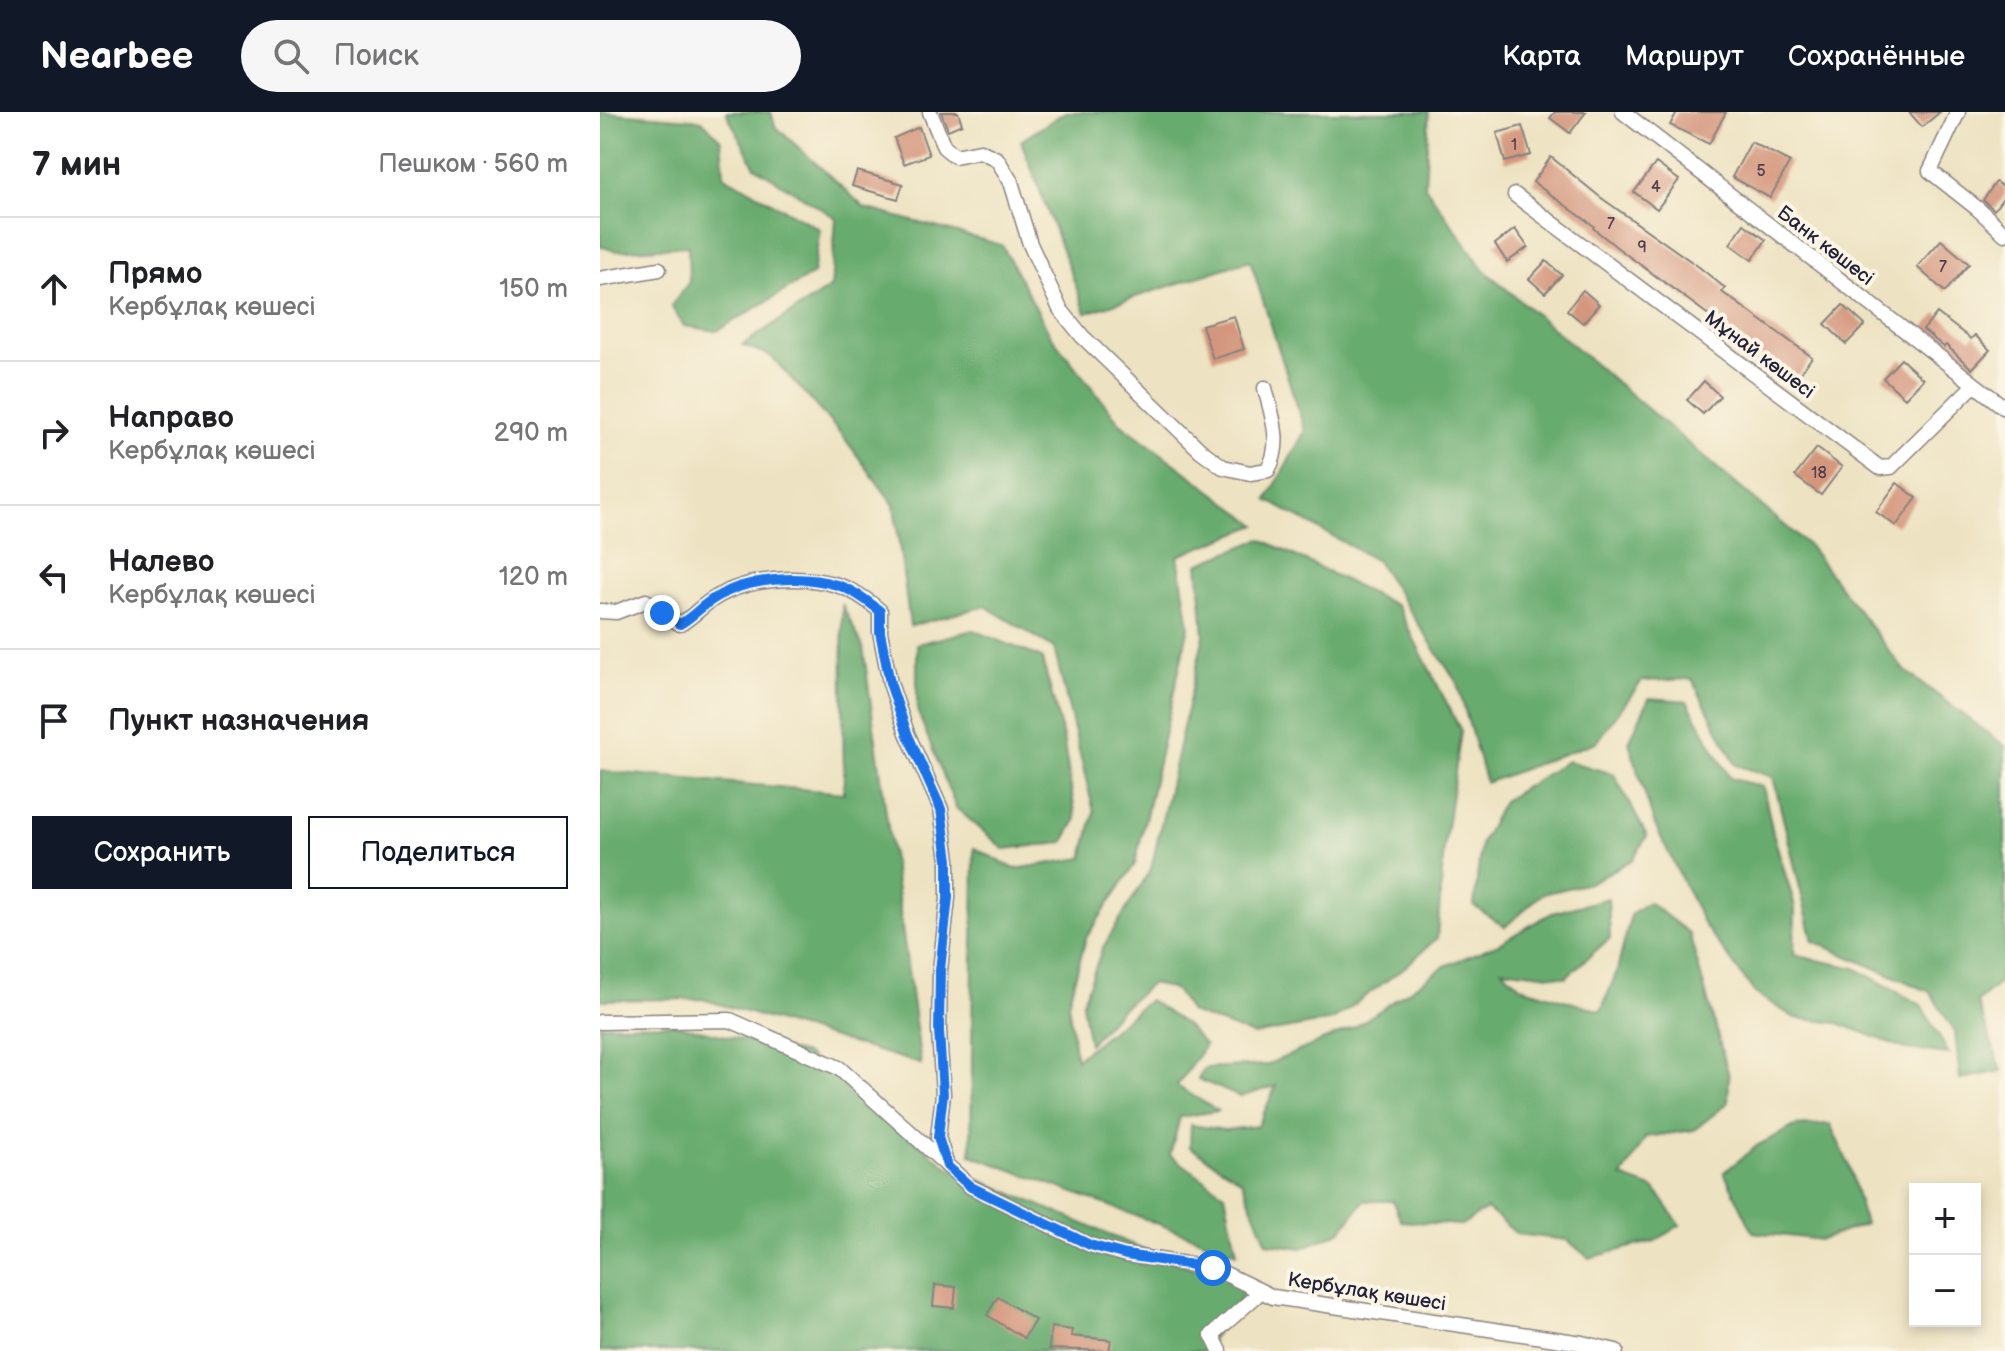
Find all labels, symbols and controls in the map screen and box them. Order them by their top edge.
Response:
search box [241,20,801,92]
text: Nearbee [40,34,193,79]
icon: search [269,34,313,78]
text: Поиск [333,38,419,74]
text: Карта [1502,40,1581,73]
text: Маршрут [1625,40,1744,73]
text: Сохранённые [1788,40,1965,73]
house number: 1 [1511,136,1517,155]
text: 7 мин [32,144,121,185]
text: Пешком · 560 m [378,149,568,180]
house number: 5 [1756,162,1766,181]
house number: 4 [1651,178,1661,197]
street label: Банк көшесі [1772,201,1878,291]
house number: 7 [1607,215,1615,234]
house number: 9 [1637,238,1647,257]
text: Прямо [108,256,202,292]
house number: 7 [1939,258,1947,277]
icon: ahead [32,267,76,311]
text: 150 m [499,274,568,305]
text: Кербұлақ көшесі [108,292,316,323]
street label: Мұнай көшесі [1700,306,1819,404]
text: Направо [108,400,234,436]
icon: right [32,411,76,455]
text: 290 m [494,418,568,449]
text: Кербұлақ көшесі [108,436,316,467]
house number: 18 [1811,464,1827,483]
text: Налево [108,544,214,580]
icon: left [32,555,76,599]
text: 120 m [499,562,568,593]
text: Кербұлақ көшесі [108,580,316,611]
route end [644,595,680,631]
icon: arrive [32,699,76,743]
text: Пункт назначения [108,703,369,739]
button: Сохранить [32,816,292,889]
button: Поделиться [308,816,568,889]
map controls [1909,1183,1981,1327]
button: + [1909,1183,1981,1255]
route start [1195,1250,1231,1286]
button: − [1909,1255,1981,1327]
street label: Кербұлақ көшесі [1286,1268,1448,1316]

